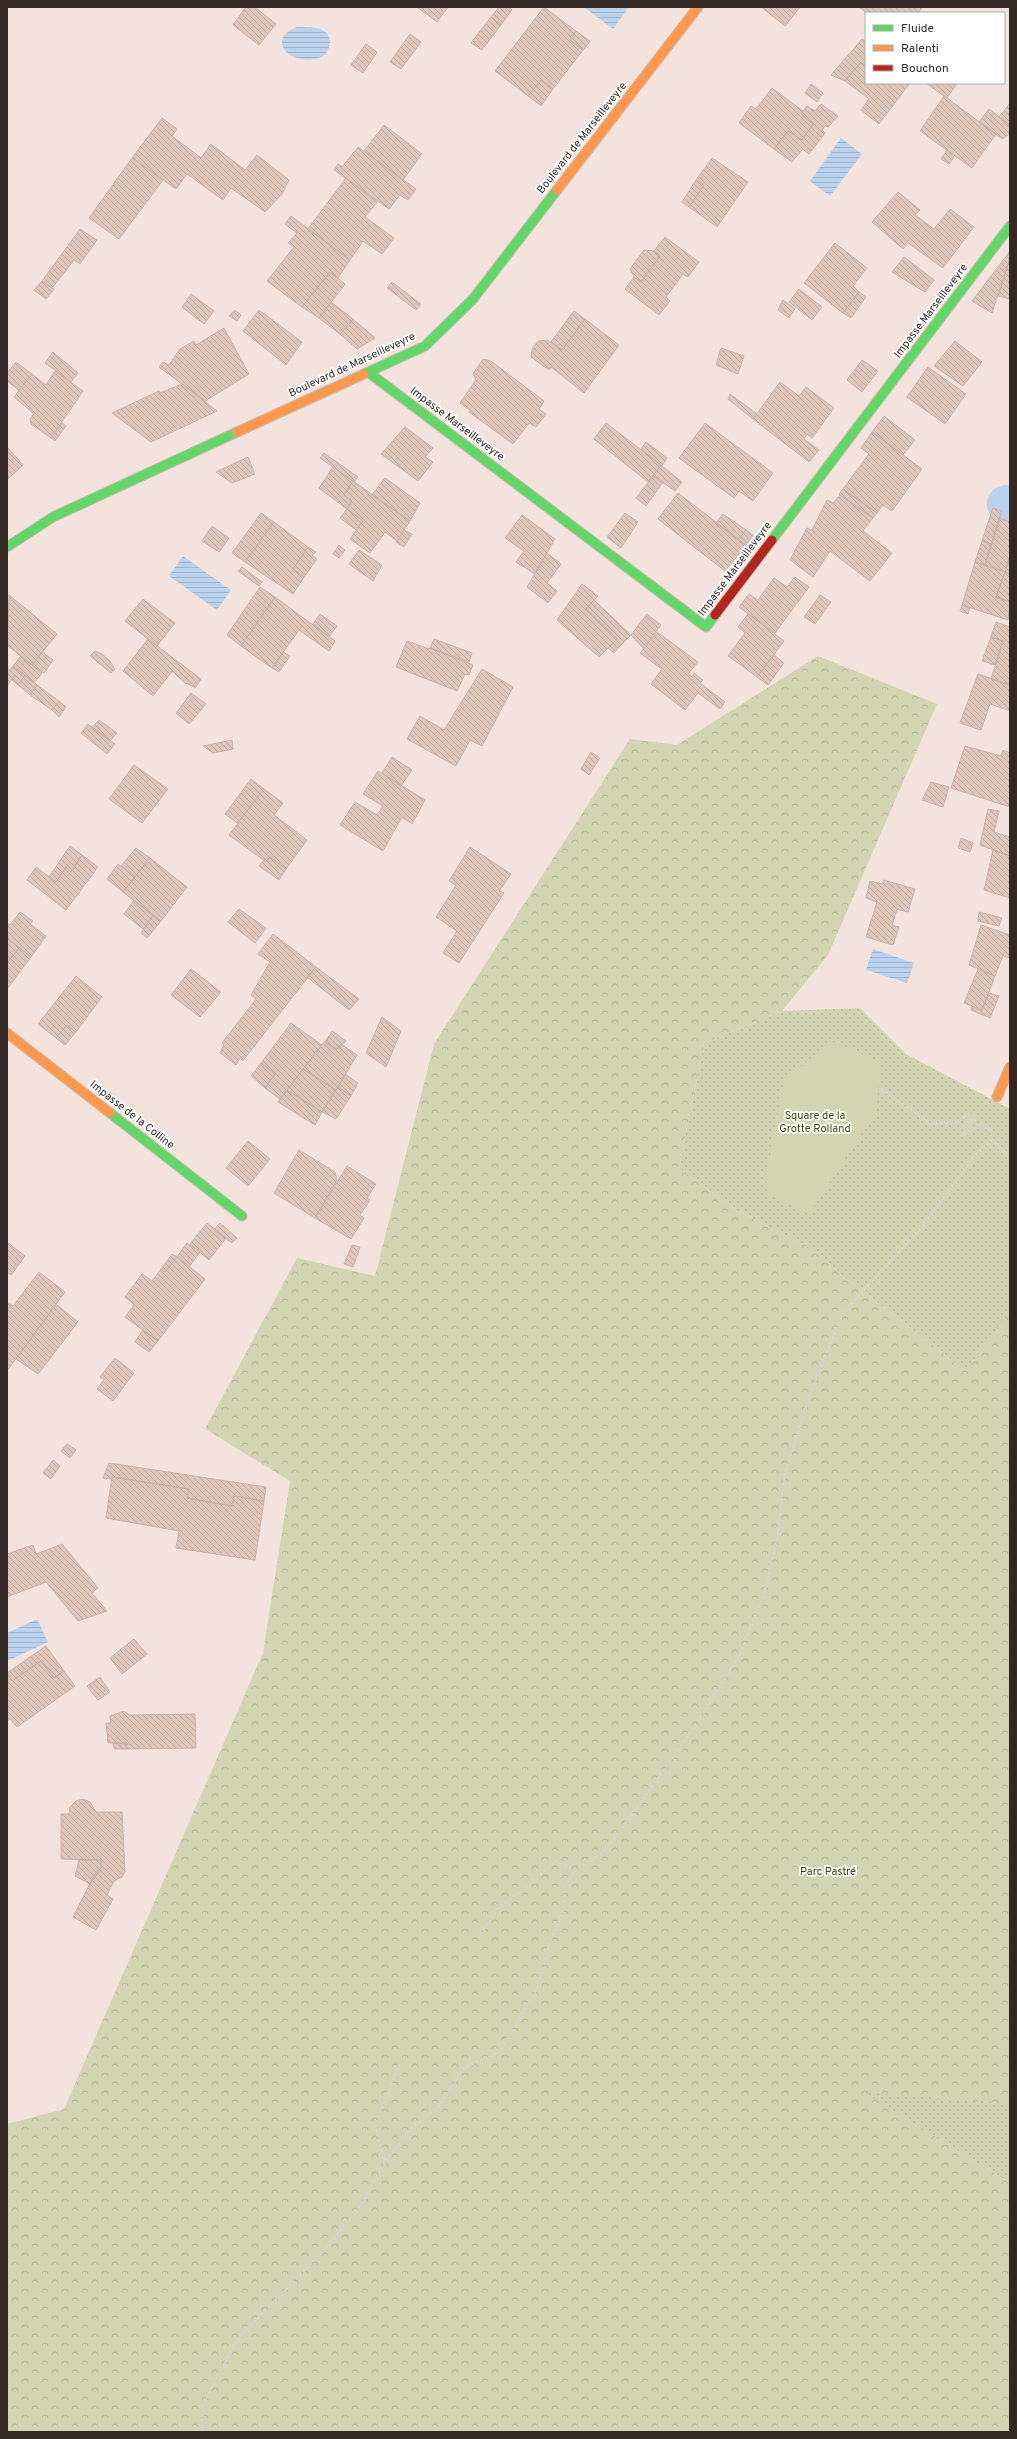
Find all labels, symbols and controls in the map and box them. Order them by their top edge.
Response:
legend [865,12,1005,84]
text: Fluide [901,21,934,37]
text: Ralenti [901,41,939,57]
text: Bouchon [901,61,949,77]
street label: Boulevard de Marseilleveyre [534,79,630,197]
street label: Impasse Marseilleveyre [891,261,971,361]
street label: Boulevard de Marseilleveyre [287,329,418,401]
street label: Impasse Marseilleveyre [407,384,507,464]
street label: Impasse Marseilleveyre [695,519,775,619]
street label: Impasse de la Colline [87,1078,177,1152]
park label: Square de la Grotte Rolland [779,1109,851,1136]
park label: Parc Pastré [800,1865,856,1879]

